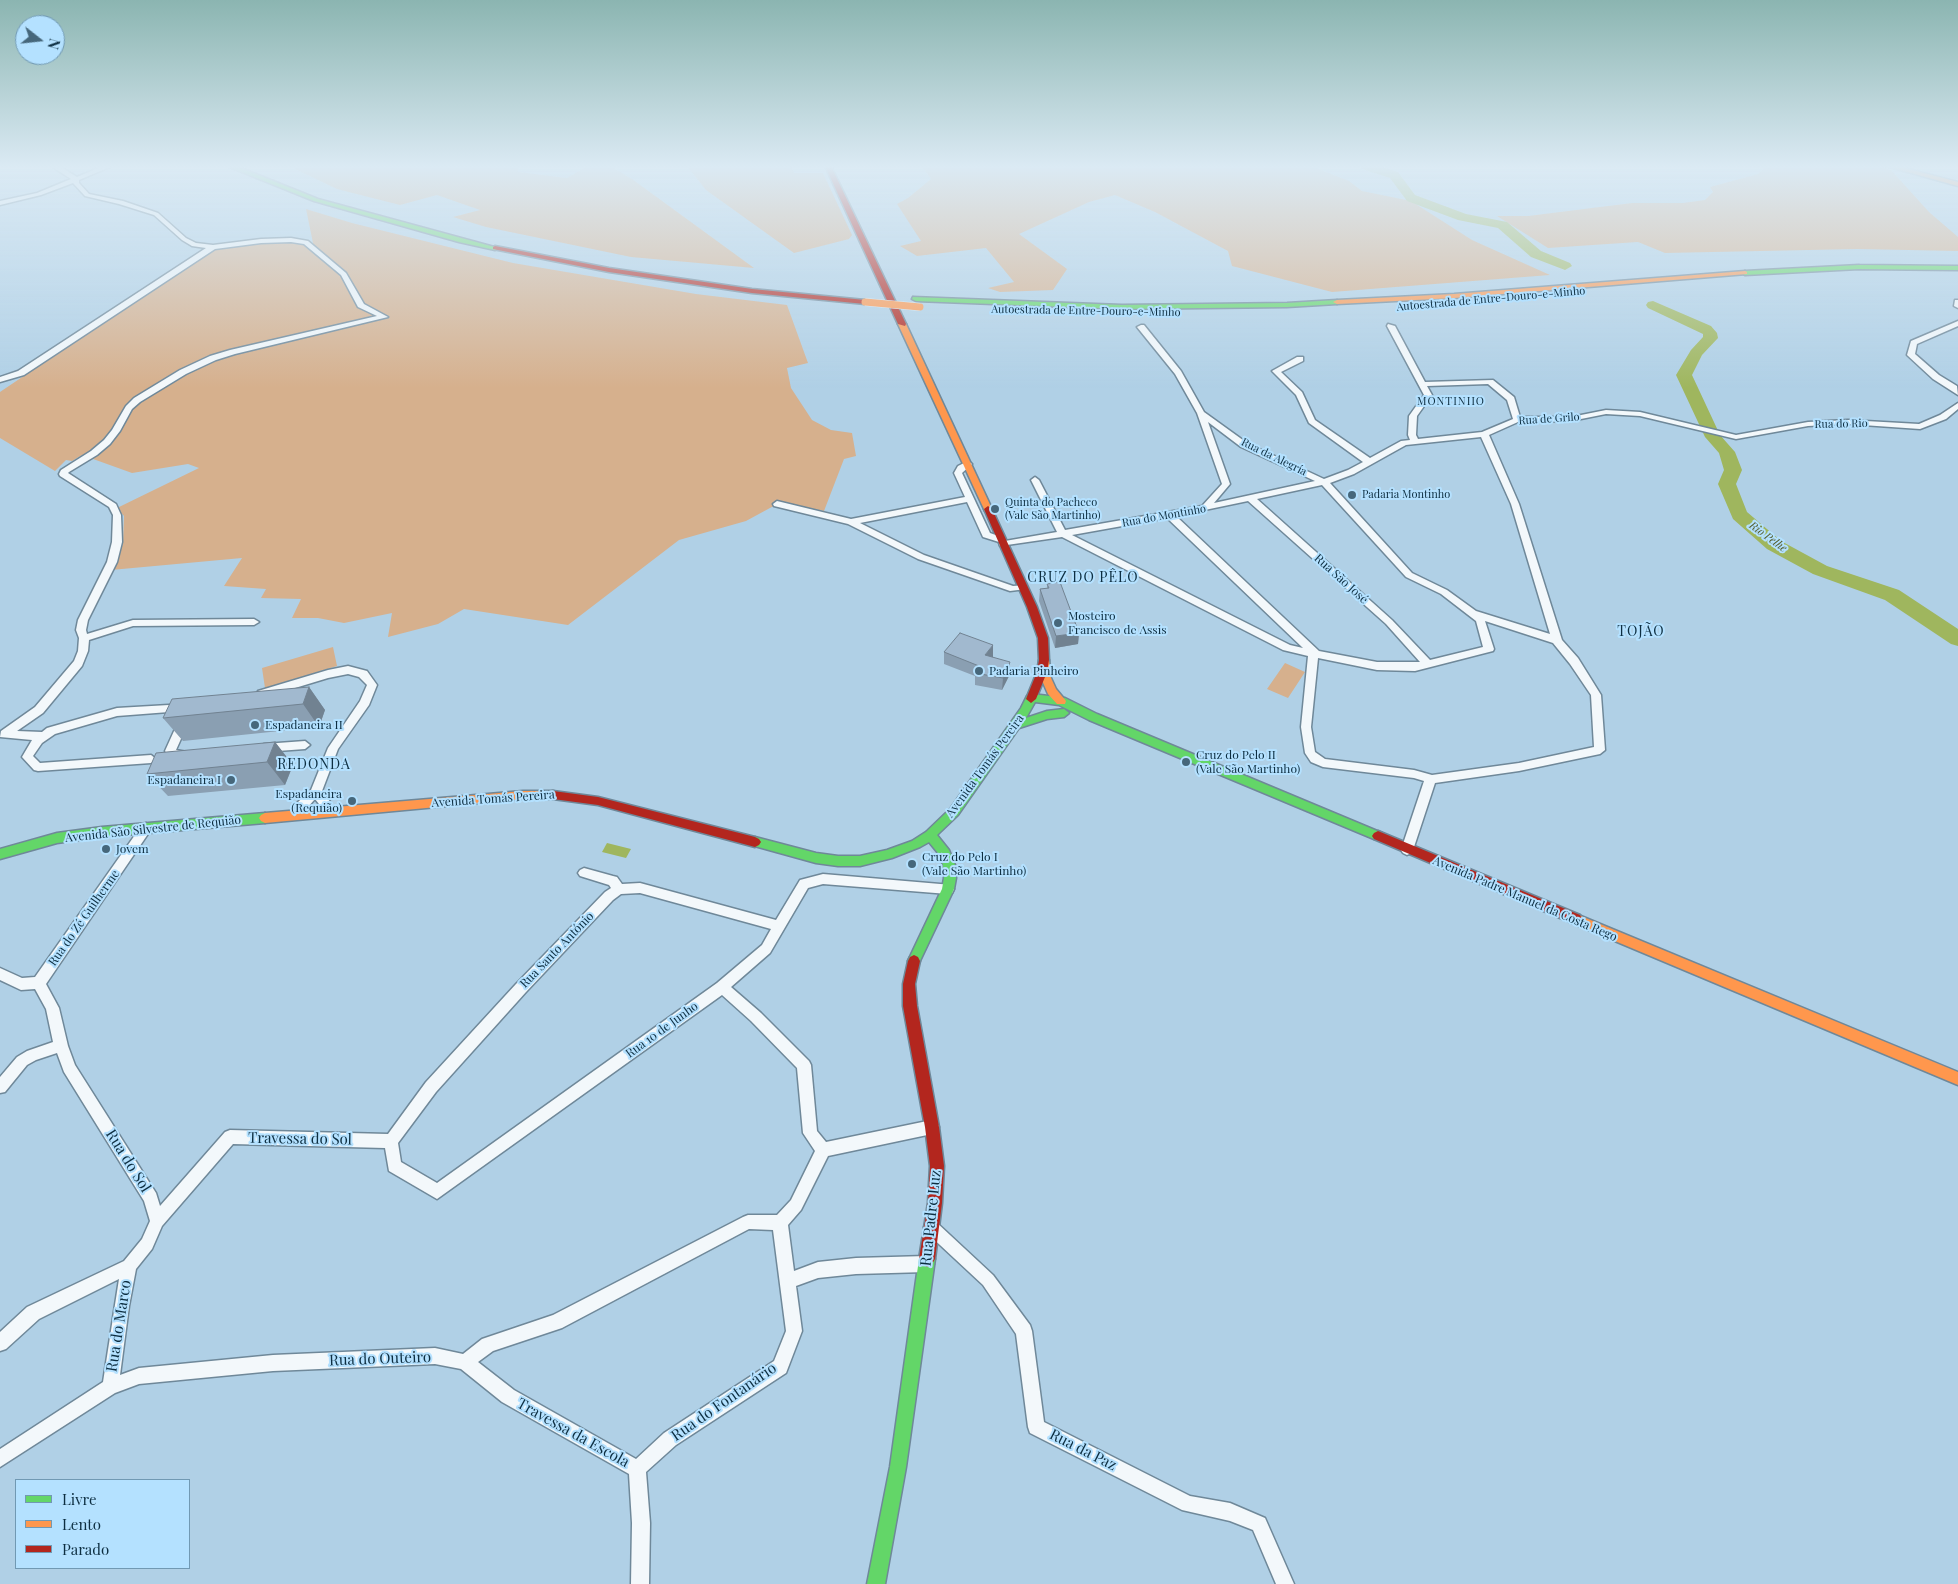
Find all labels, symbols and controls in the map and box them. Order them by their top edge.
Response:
north arrow [15,15,65,65]
text: N [43,37,64,51]
street label: Autoestrada de Entre-Douro-e-Minho [1396,284,1586,314]
street label: Autoestrada de Entre-Douro-e-Minho [991,303,1181,319]
district label: MONTINHO [1416,395,1486,409]
street label: Rua de Grilo [1518,410,1580,428]
street label: Rua do Rio [1814,417,1868,431]
street label: Rua da Alegría [1239,435,1309,479]
place label: Padaria Montinho [1362,488,1450,502]
marker: Padaria Montinho [1346,489,1358,501]
place label: Quinta do Pacheco (Vale São Martinho) [1005,496,1100,522]
street label: Rua do Montinho [1121,502,1207,530]
marker: Quinta do Pacheco (Vale São Martinho) [989,503,1001,515]
water label: Rio Pelhe [1747,519,1789,555]
street label: Rua São José [1311,551,1371,607]
district label: CRUZ DO PÊLO [1026,570,1140,586]
place label: Mosteiro Francisco de Assis [1068,609,1167,637]
marker: Mosteiro Francisco de Assis [1052,617,1064,629]
district label: TOJÃO [1617,624,1665,640]
place label: Padaria Pinheiro [989,664,1079,678]
marker: Padaria Pinheiro [973,665,985,677]
street label: Avenida Tomás Pereira [943,712,1027,820]
place label: Espadaneira II [265,718,343,732]
marker: Espadaneira II [249,719,261,731]
place label: Cruz do Pelo II (Vale São Martinho) [1196,748,1300,776]
marker: Cruz do Pelo II (Vale São Martinho) [1180,756,1192,768]
district label: REDONDA [276,757,352,773]
place label: Espadaneira I [147,773,221,787]
marker: Espadaneira I [225,774,237,786]
place label: Espadaneira (Requião) [275,787,342,815]
street label: Avenida Tomás Pereira [431,788,555,810]
marker: Espadaneira (Requião) [346,795,358,807]
street label: Avenida São Silvestre de Requião [64,813,242,845]
place label: Jovem [116,842,149,856]
marker: Jovem [100,843,112,855]
place label: Cruz do Pelo I (Vale São Martinho) [922,850,1026,878]
street label: Avenida Padre Manuel da Costa Rego [1431,853,1619,945]
marker: Cruz do Pelo I (Vale São Martinho) [906,858,918,870]
street label: Rua do Zé Guilherme [45,867,123,969]
street label: Rua Santo António [517,909,597,991]
street label: Rua 10 de Junho [623,999,701,1061]
street label: Rua do Sol [102,1126,154,1196]
street label: Travessa do Sol [248,1129,352,1149]
street label: Rua Padre Luz [917,1169,945,1267]
street label: Rua do Marco [103,1279,135,1373]
street label: Rua do Outeiro [329,1348,431,1370]
street label: Rua do Fontanário [668,1359,780,1445]
street label: Travessa da Escola [514,1395,632,1471]
street label: Rua da Paz [1046,1425,1120,1475]
legend [15,1479,190,1569]
text: Livre [62,1489,97,1509]
text: Lento [62,1514,101,1534]
text: Parado [62,1539,109,1559]

